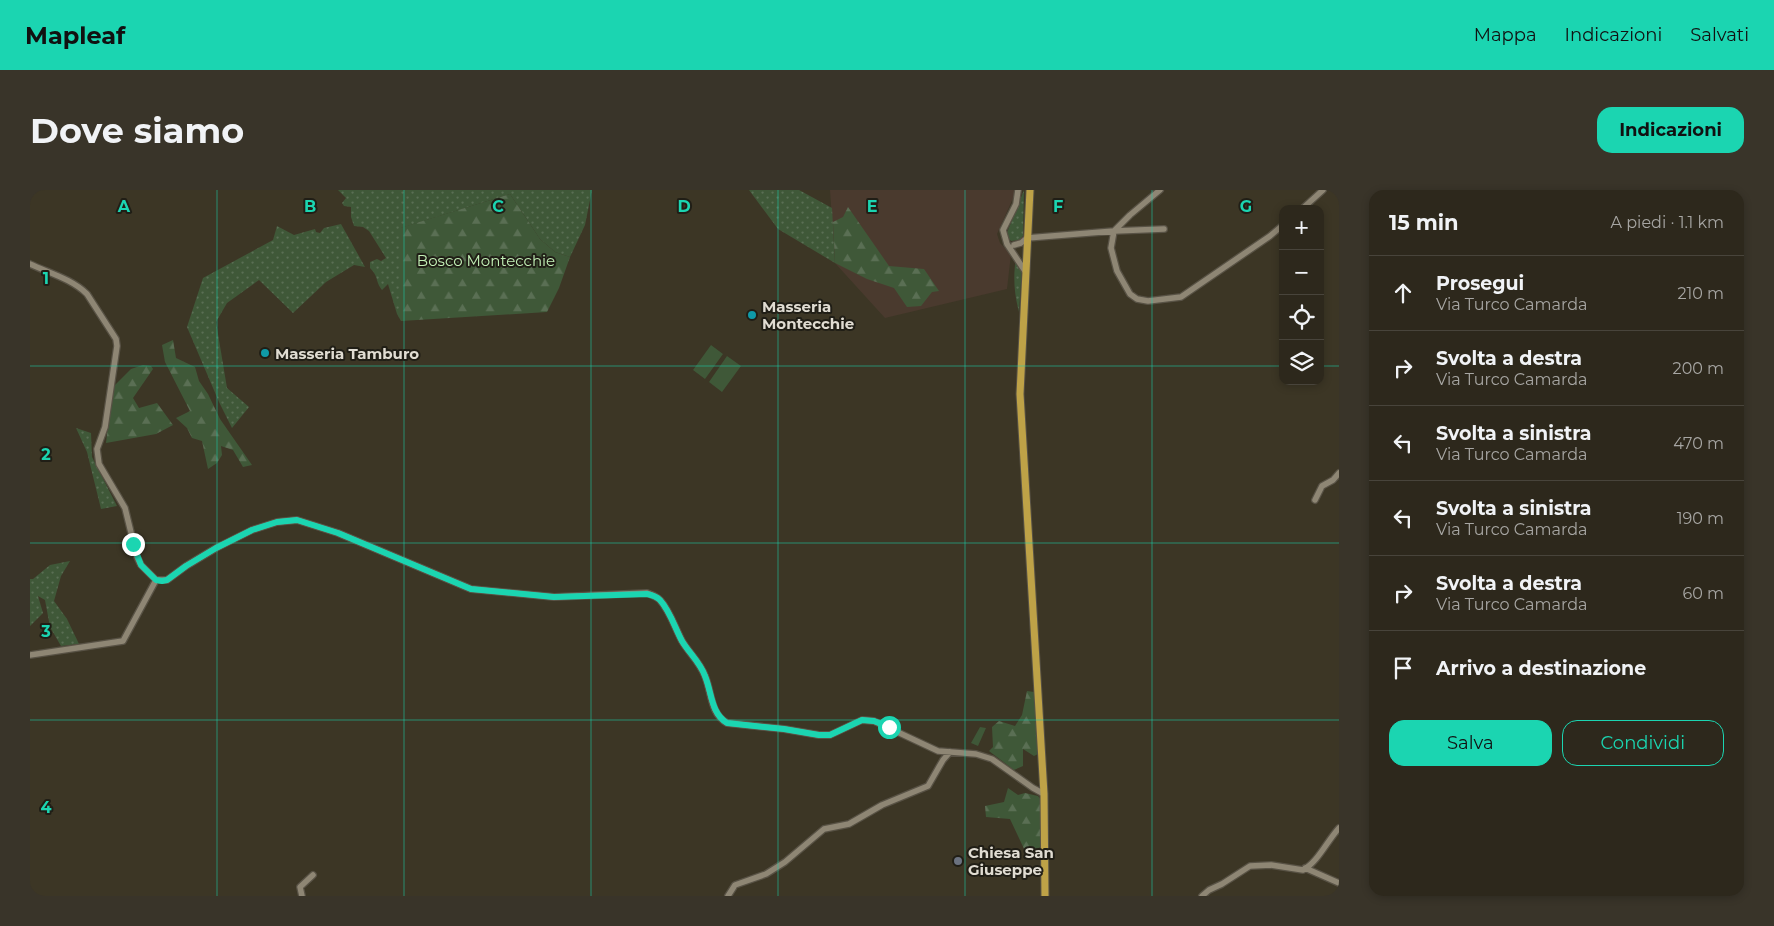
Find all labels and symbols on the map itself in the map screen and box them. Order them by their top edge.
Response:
text: A [117,197,131,216]
text: B [304,197,316,216]
text: C [492,197,504,216]
text: D [677,197,691,216]
text: E [867,197,877,216]
text: F [1053,197,1063,216]
text: G [1240,197,1252,216]
park label: Bosco Montecchie [417,251,555,270]
text: 1 [43,269,49,288]
place label: Masseria Montecchie [762,297,854,333]
marker: Masseria Montecchie [746,309,758,321]
place label: Masseria Tamburo [275,344,419,363]
marker: Masseria Tamburo [259,347,271,359]
text: 2 [41,445,51,464]
route end [122,533,145,556]
text: 3 [40,622,51,641]
route start [878,716,901,739]
text: 4 [40,798,52,817]
place label: Chiesa San Giuseppe [968,843,1054,879]
marker: Chiesa San Giuseppe [952,855,964,867]

